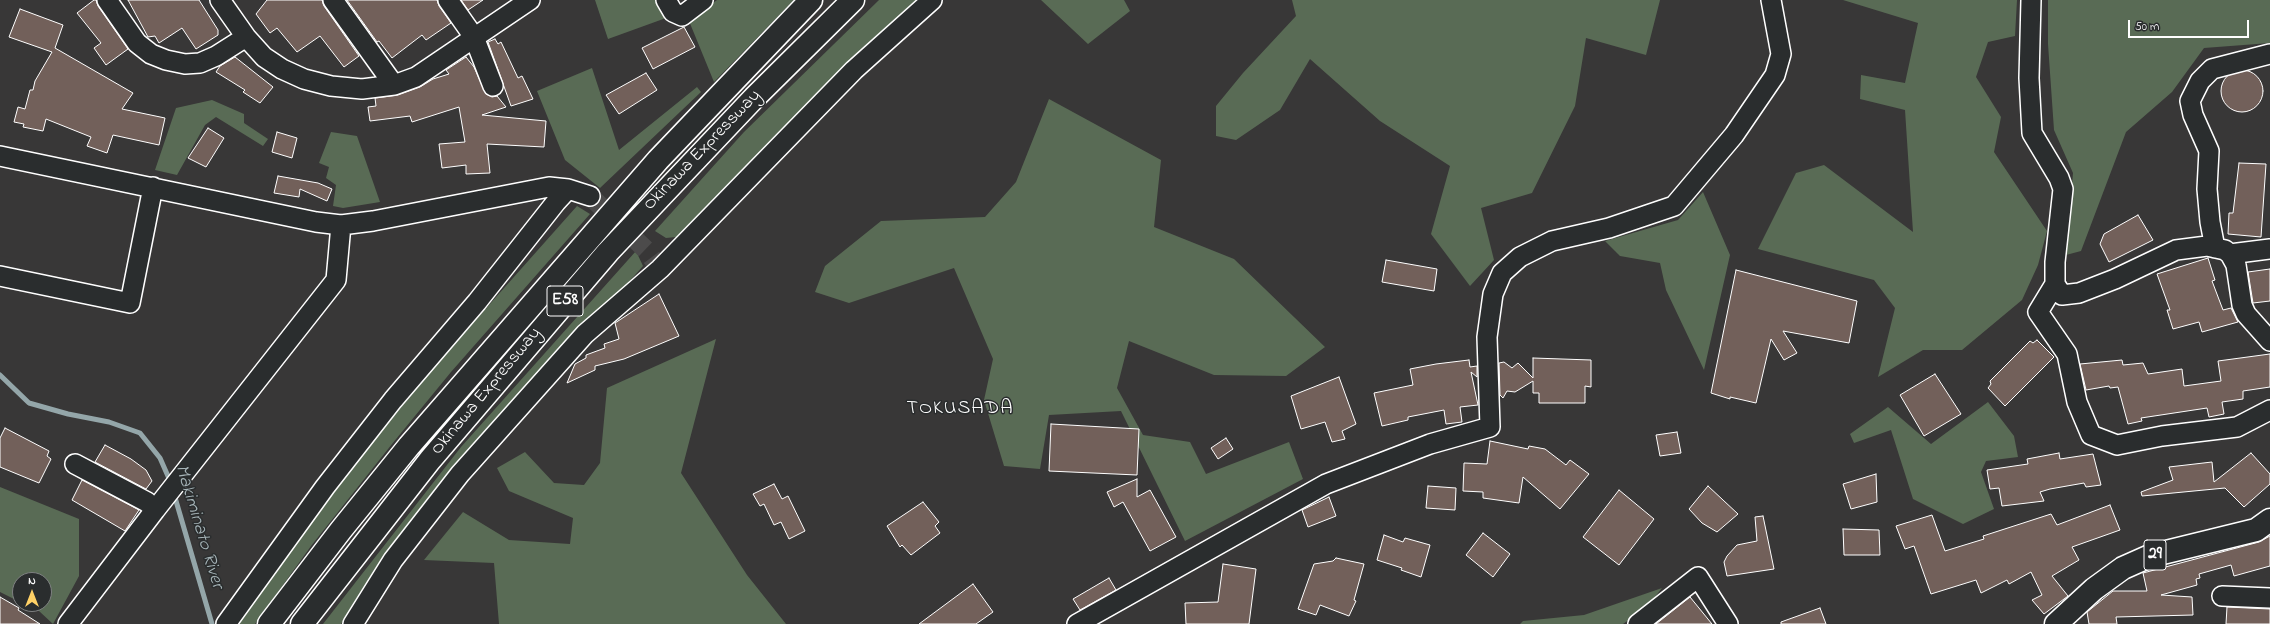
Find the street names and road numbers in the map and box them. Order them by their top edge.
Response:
street label: Okinawa Expressway [640,86,766,216]
road number: E58 [547,286,583,316]
street label: Okinawa Expressway [427,324,547,460]
road number: 29 [2144,540,2166,570]

